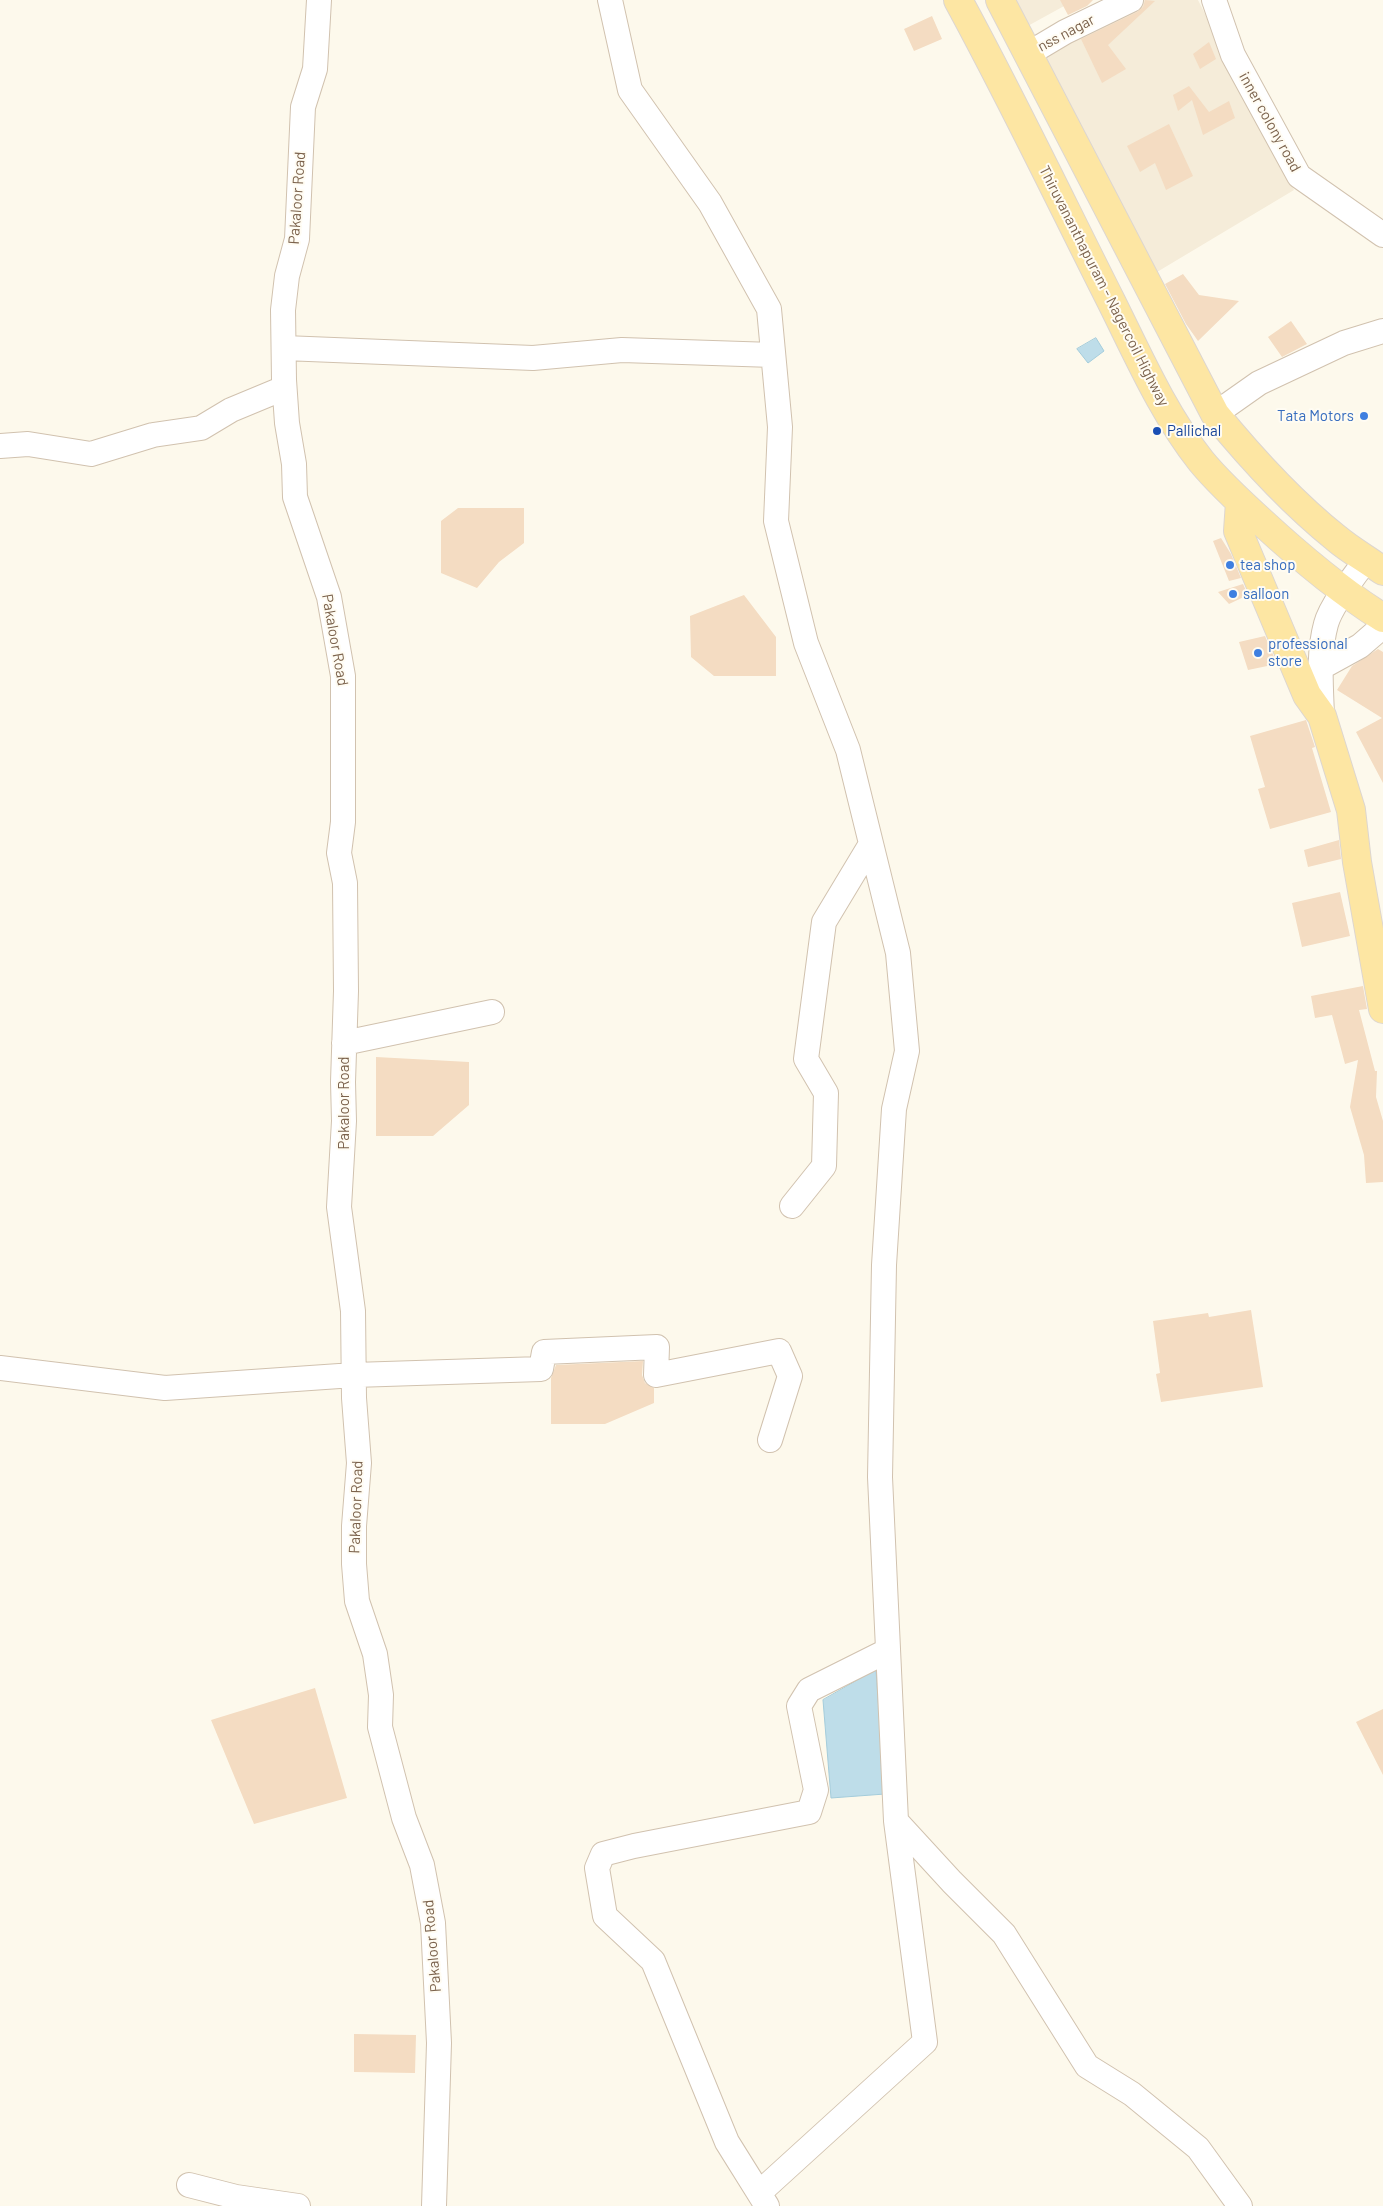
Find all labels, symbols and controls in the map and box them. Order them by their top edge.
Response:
street label: nss nagar [1034,10,1098,56]
street label: inner colony road [1235,69,1305,175]
street label: Pakaloor Road [285,151,309,245]
street label: Thiruvananthapuram - Nagercoil Highway [1035,163,1173,409]
place label: Tata Motors [1277,407,1354,425]
marker: Tata Motors [1358,410,1370,422]
place label: Pallichal [1167,422,1221,440]
marker: Pallichal [1151,425,1163,437]
place label: tea shop [1240,556,1295,574]
marker: tea shop [1224,559,1236,571]
place label: salloon [1243,585,1289,603]
marker: salloon [1227,588,1239,600]
street label: Pakaloor Road [318,593,352,687]
place label: professional store [1268,635,1348,670]
marker: professional store [1252,647,1264,659]
street label: Pakaloor Road [335,1057,353,1149]
street label: Pakaloor Road [345,1460,367,1554]
street label: Pakaloor Road [419,1899,445,1993]

